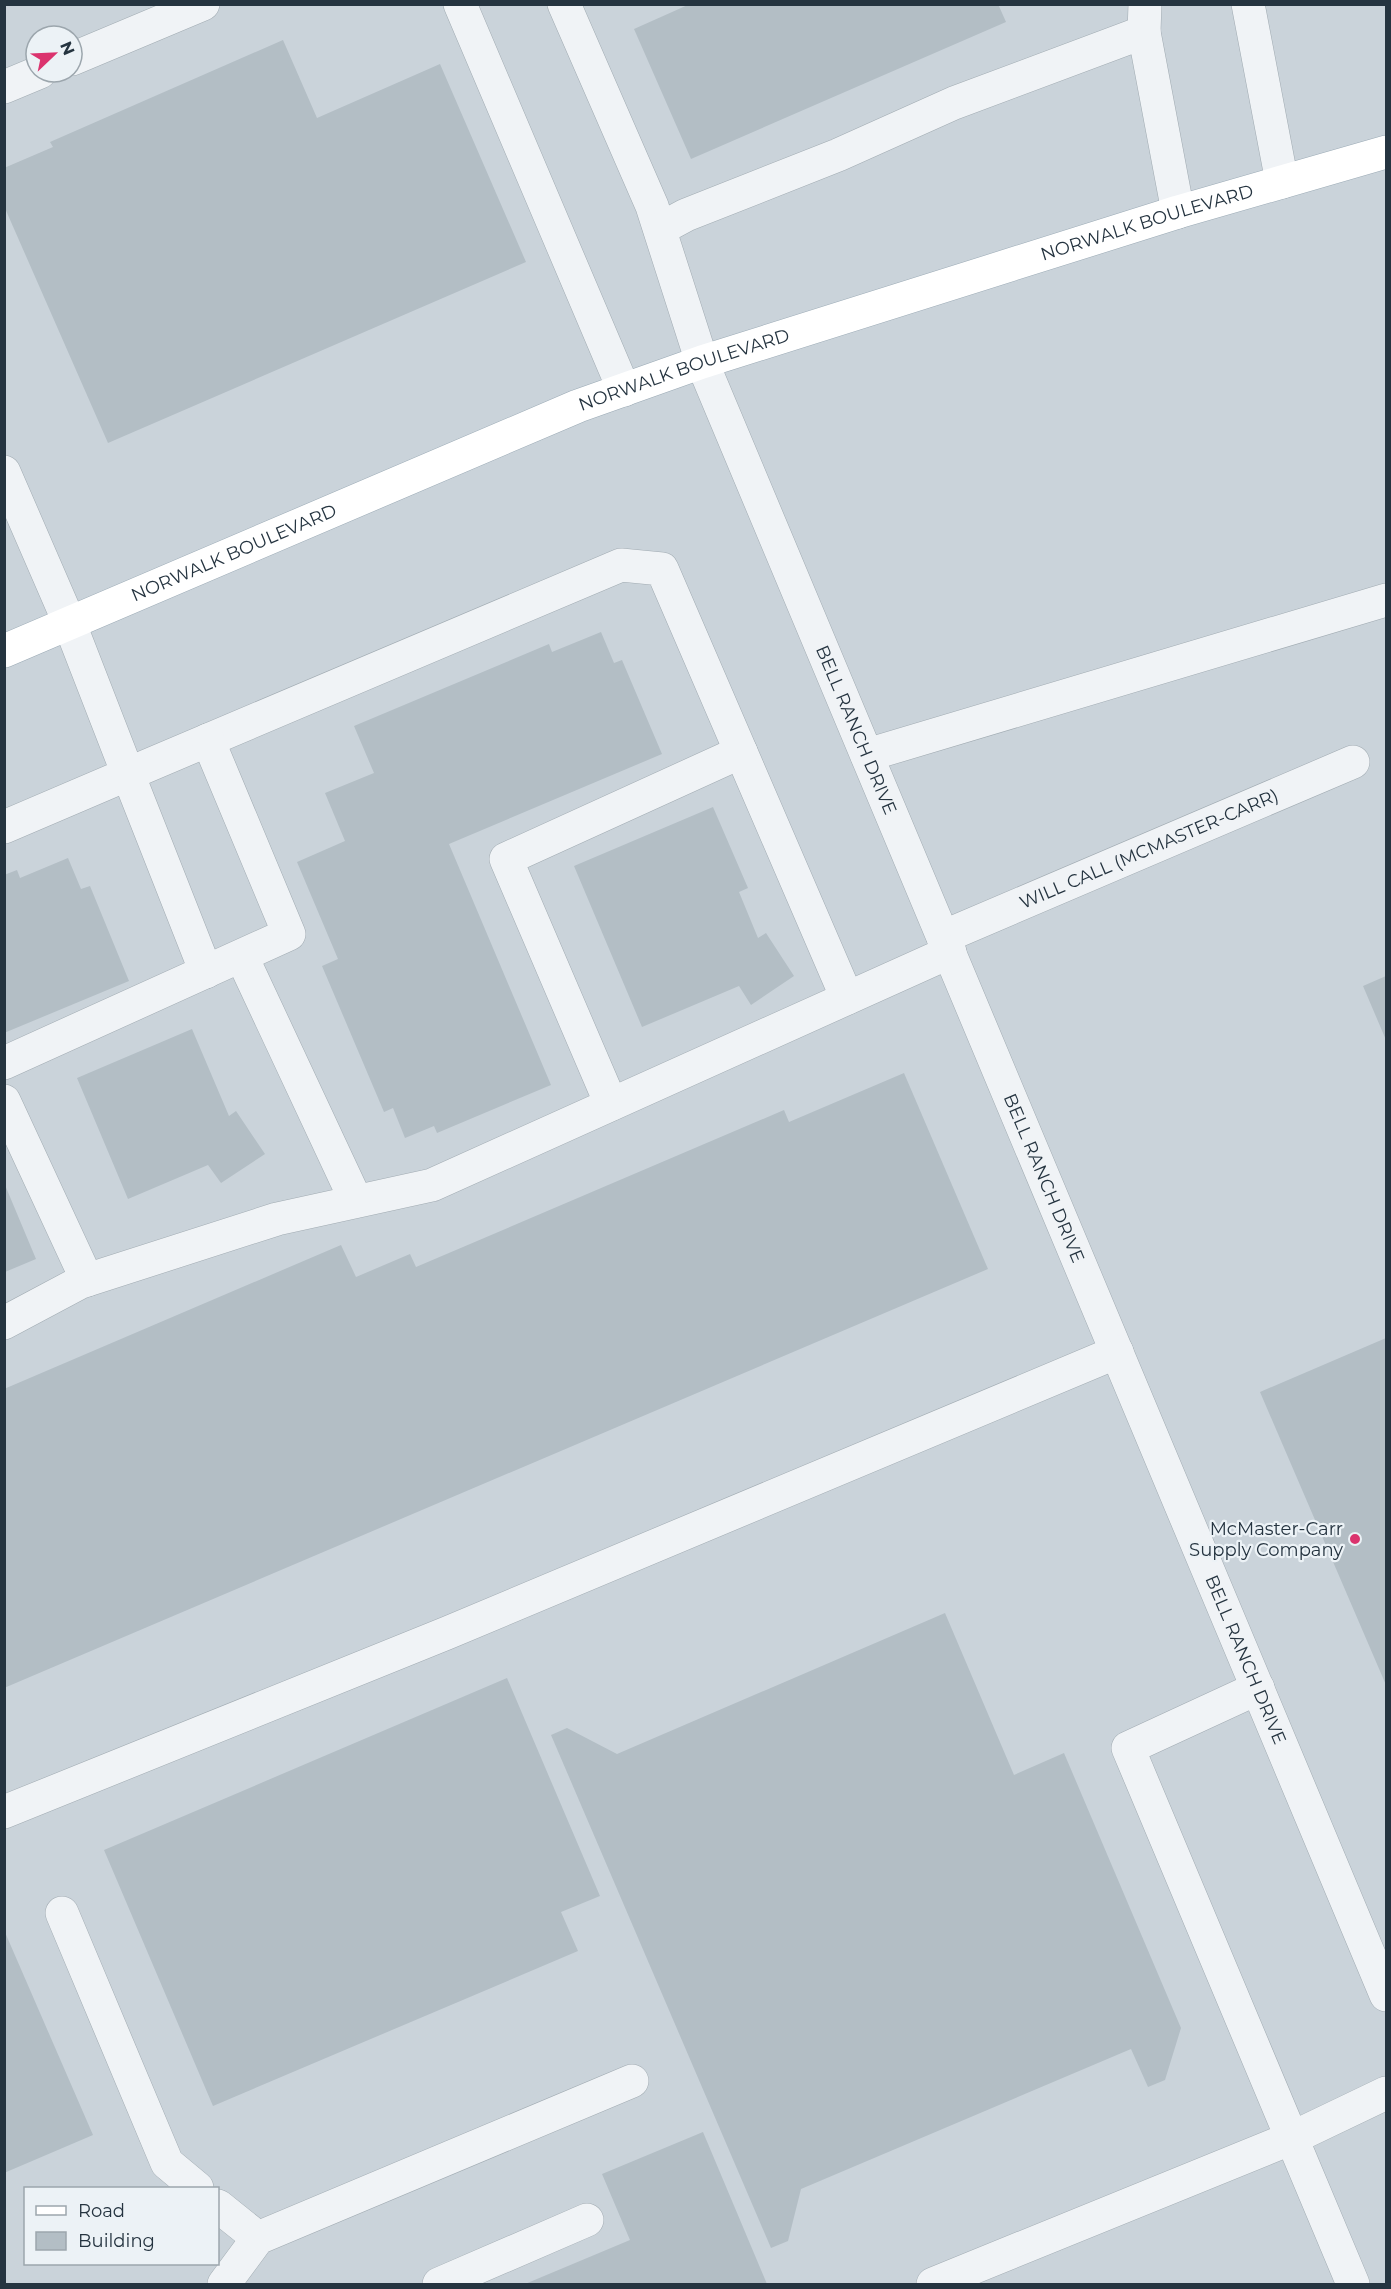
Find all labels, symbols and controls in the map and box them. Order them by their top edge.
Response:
north arrow [24,24,84,84]
text: N [56,39,79,58]
street label: NORWALK BOULEVARD [1038,180,1256,266]
street label: NORWALK BOULEVARD [575,324,792,416]
street label: NORWALK BOULEVARD [128,499,340,606]
street label: BELL RANCH DRIVE [811,642,901,818]
street label: WILL CALL (MCMASTER-CARR) [1016,784,1282,914]
street label: BELL RANCH DRIVE [999,1090,1089,1266]
place label: McMaster-Carr Supply Company [1189,1518,1343,1561]
marker: McMaster-Carr Supply Company [1348,1532,1362,1546]
street label: BELL RANCH DRIVE [1200,1572,1291,1748]
legend [24,2187,219,2265]
text: Road [78,2200,125,2222]
text: Building [78,2230,155,2252]

